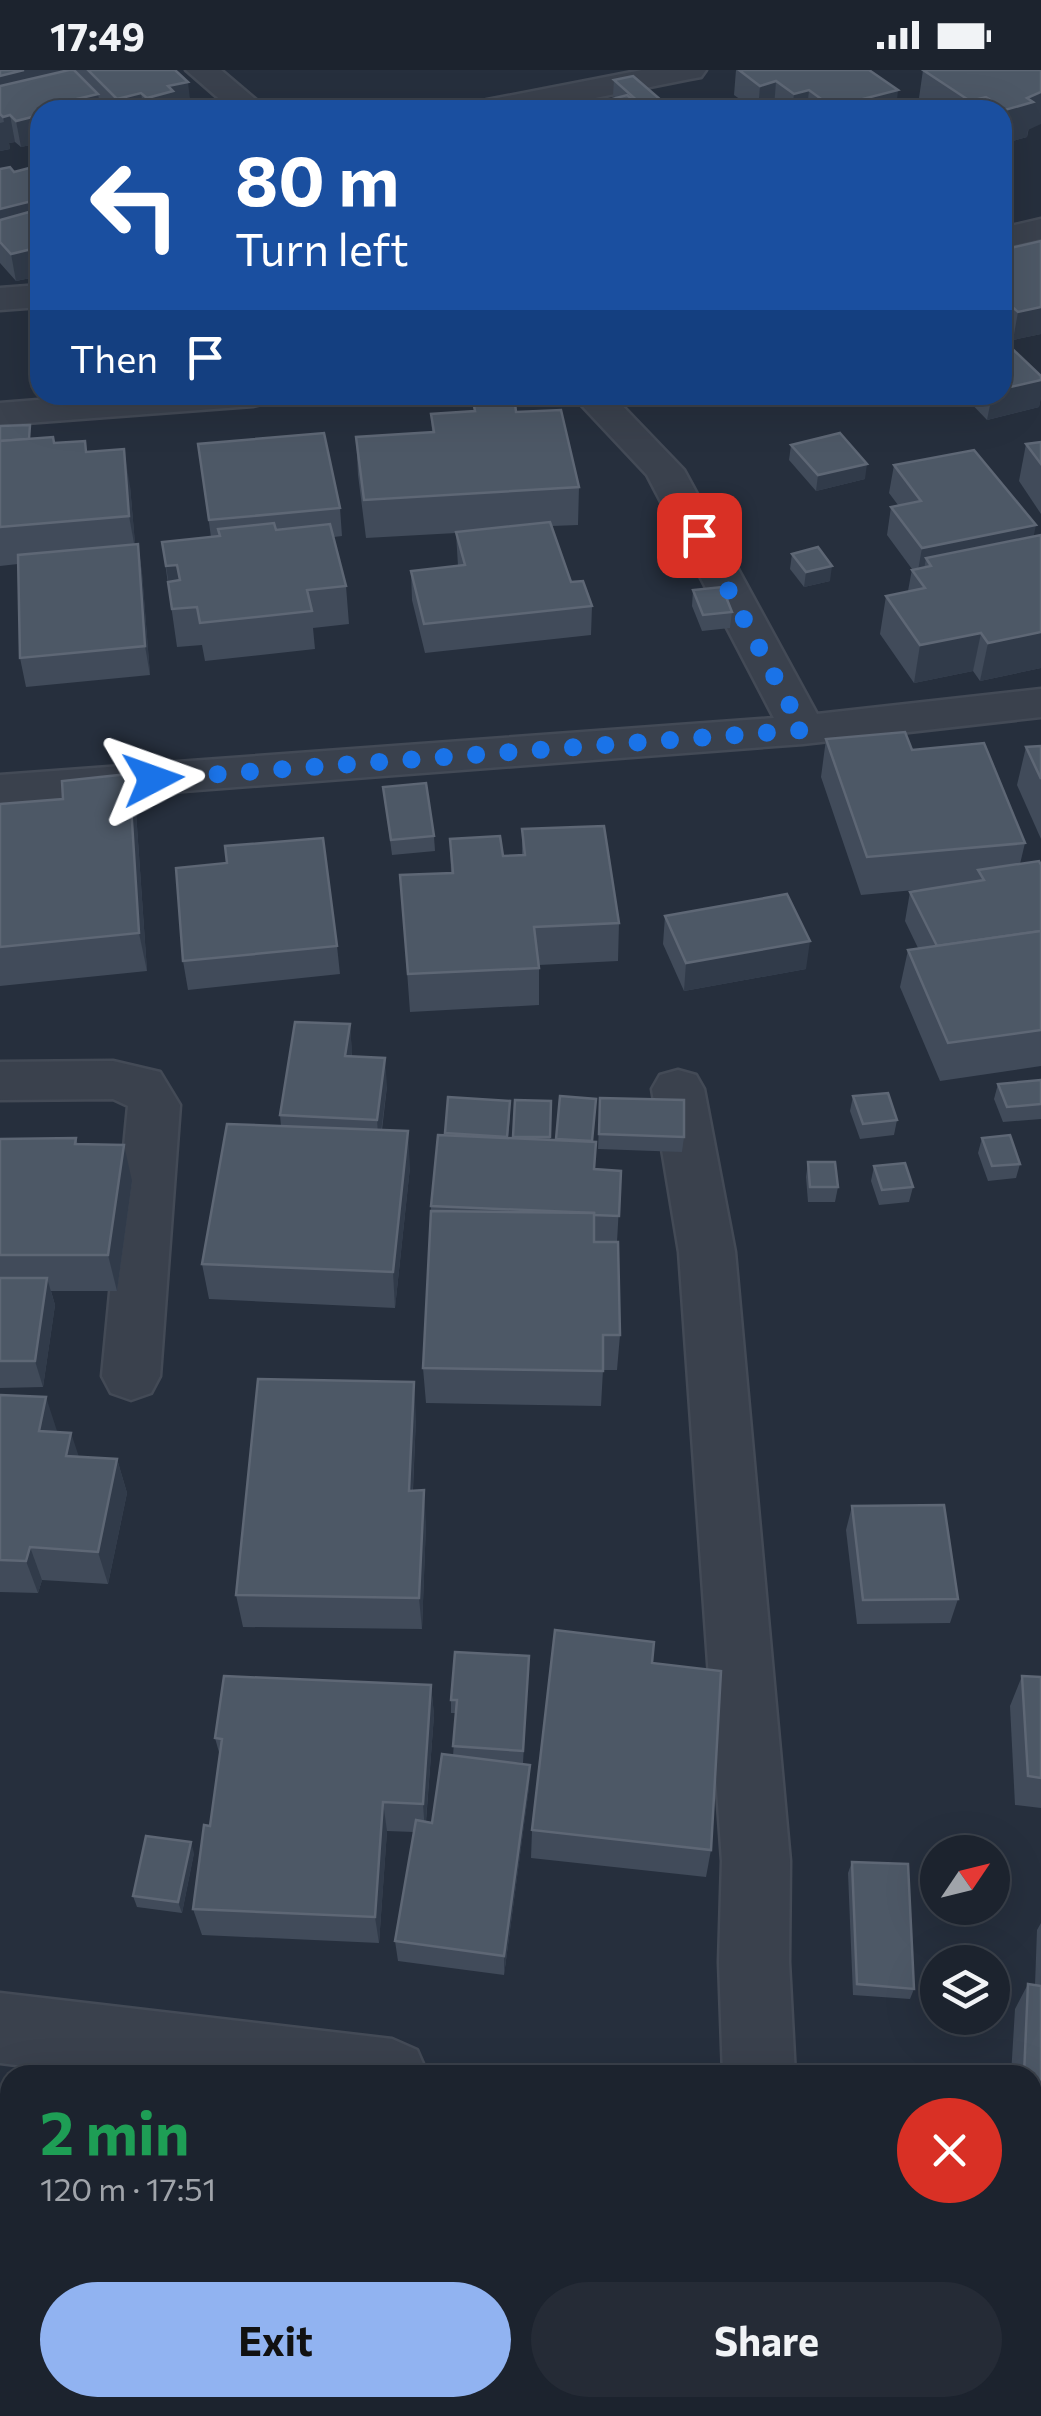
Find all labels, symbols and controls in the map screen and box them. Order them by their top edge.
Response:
text: 17:49 [50,12,145,59]
text: 80 m [235,135,399,220]
icon: left [70,140,200,270]
text: Turn left [235,220,409,275]
icon: arrive [178,330,233,385]
text: Then [70,334,158,381]
pin [657,493,742,578]
icon: arrive [672,508,727,563]
position arrow [101,727,205,831]
north arrow [920,1835,1010,1925]
map controls [920,1835,1010,2035]
button: layers [920,1945,1010,2035]
text: 2 min [40,2094,189,2167]
button: close [897,2098,1002,2203]
text: 120 m · 17:51 [40,2168,216,2208]
button: Exit [40,2282,511,2397]
button: Share [531,2282,1002,2397]

